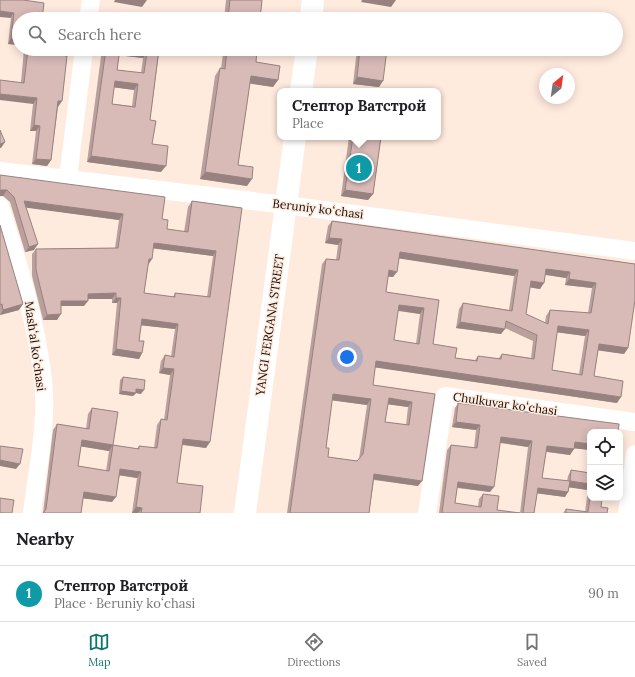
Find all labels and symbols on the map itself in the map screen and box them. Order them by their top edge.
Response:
north arrow [539,68,575,104]
pin: 1 [346,153,372,183]
street label: Beruniy koʻchasi [272,195,364,222]
street label: YANGI FERGANA STREET [252,253,287,398]
street label: Mashʻal koʻchasi [22,300,49,392]
your location [337,347,357,367]
street label: Chulkuvar koʻchasi [452,389,558,418]

